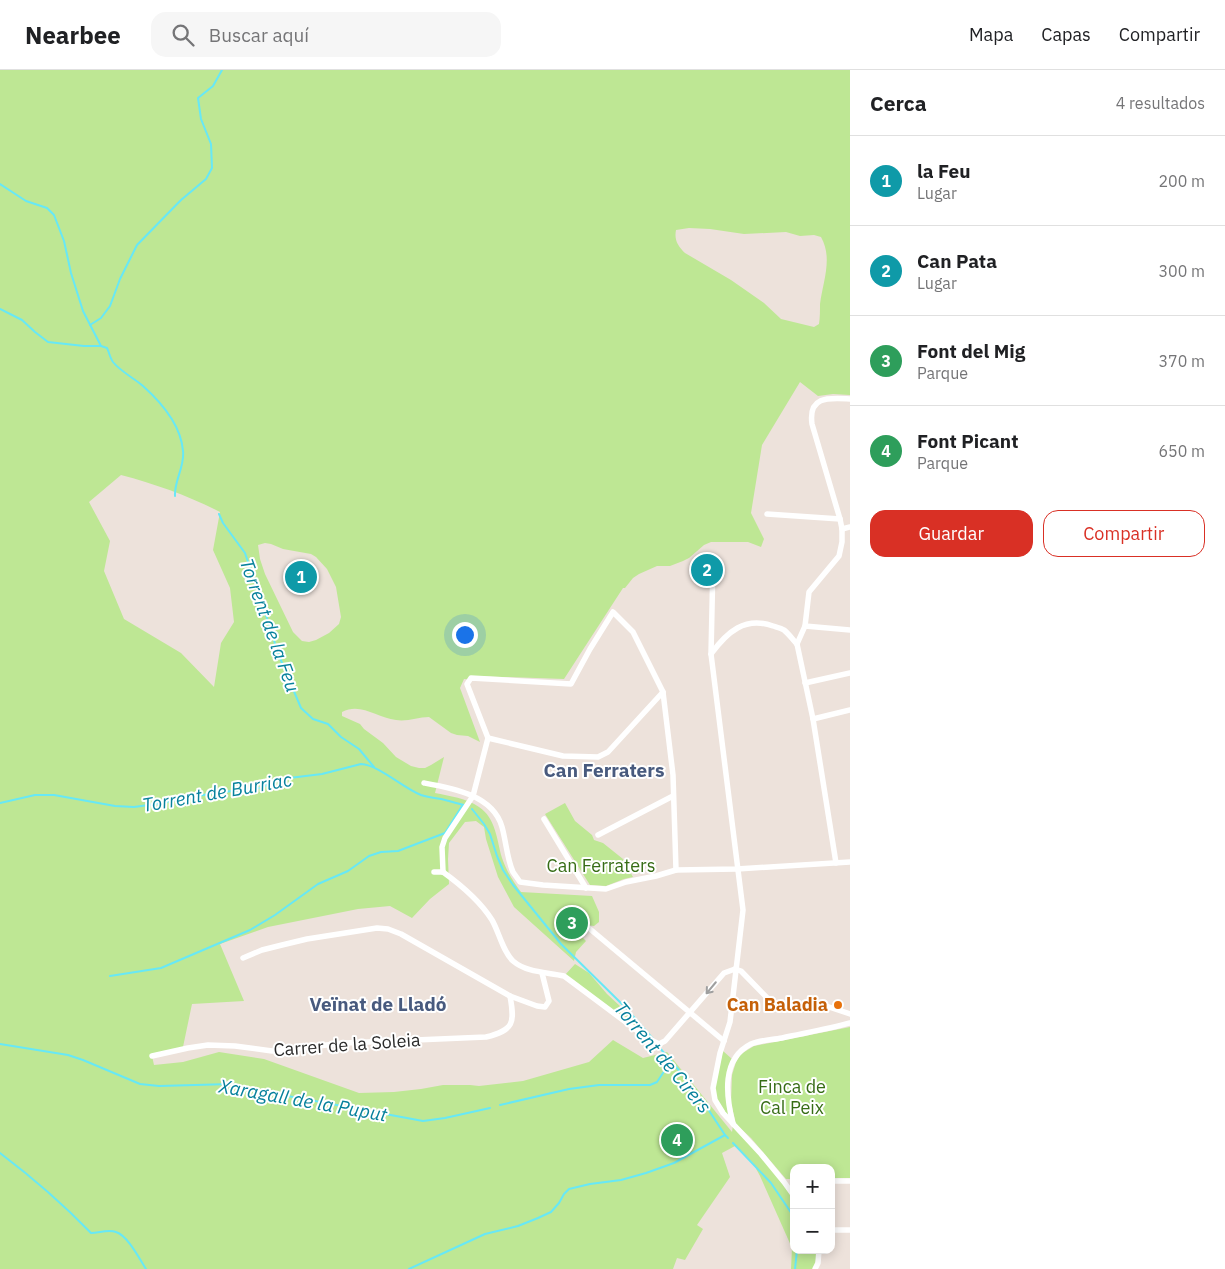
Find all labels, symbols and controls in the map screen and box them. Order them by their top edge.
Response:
search box [151,12,501,57]
text: Nearbee [25,19,121,51]
icon: search [169,21,197,49]
text: Buscar aquí [209,23,309,47]
text: Mapa [969,23,1013,46]
text: Capas [1041,23,1091,46]
text: Compartir [1119,23,1200,46]
text: Cerca [870,89,927,117]
text: 4 resultados [1116,93,1205,113]
text: la Feu [917,159,971,183]
text: 1 [881,171,891,191]
text: 200 m [1158,171,1205,191]
text: Lugar [917,183,957,203]
text: Can Pata [917,249,997,273]
text: 2 [881,261,891,281]
text: 300 m [1158,261,1205,281]
text: Lugar [917,273,957,293]
text: Font del Mig [917,339,1025,363]
text: 3 [881,351,891,371]
text: 370 m [1158,351,1205,371]
text: Parque [917,363,968,383]
text: Font Picant [917,429,1018,453]
text: 4 [881,441,891,461]
text: 650 m [1158,441,1205,461]
text: Parque [917,453,968,473]
button: Guardar [870,510,1033,557]
button: Compartir [1043,510,1205,557]
pin: 2 [691,551,723,589]
water label: Torrent de la Feu [235,555,305,695]
pin: 1 [285,558,317,596]
your location [452,622,478,648]
district label: Can Ferraters [543,758,665,782]
water label: Torrent de Burriac [140,767,294,817]
park label: Can Ferraters [546,854,656,877]
pin: 3 [556,904,588,942]
one-way arrow [705,981,717,994]
district label: Veïnat de Lladó [309,992,447,1016]
place label: Can Baladia [727,993,828,1016]
water label: Torrent de Cirers [609,996,717,1118]
marker: Can Baladia [832,999,844,1011]
street label: Carrer de la Soleia [273,1028,422,1061]
water label: Xaragall de la Puput [216,1073,390,1127]
park label: Finca de Cal Peix [758,1075,826,1119]
pin: 4 [661,1121,693,1159]
map controls [790,1164,835,1254]
button: + [790,1164,835,1209]
button: − [790,1209,835,1254]

